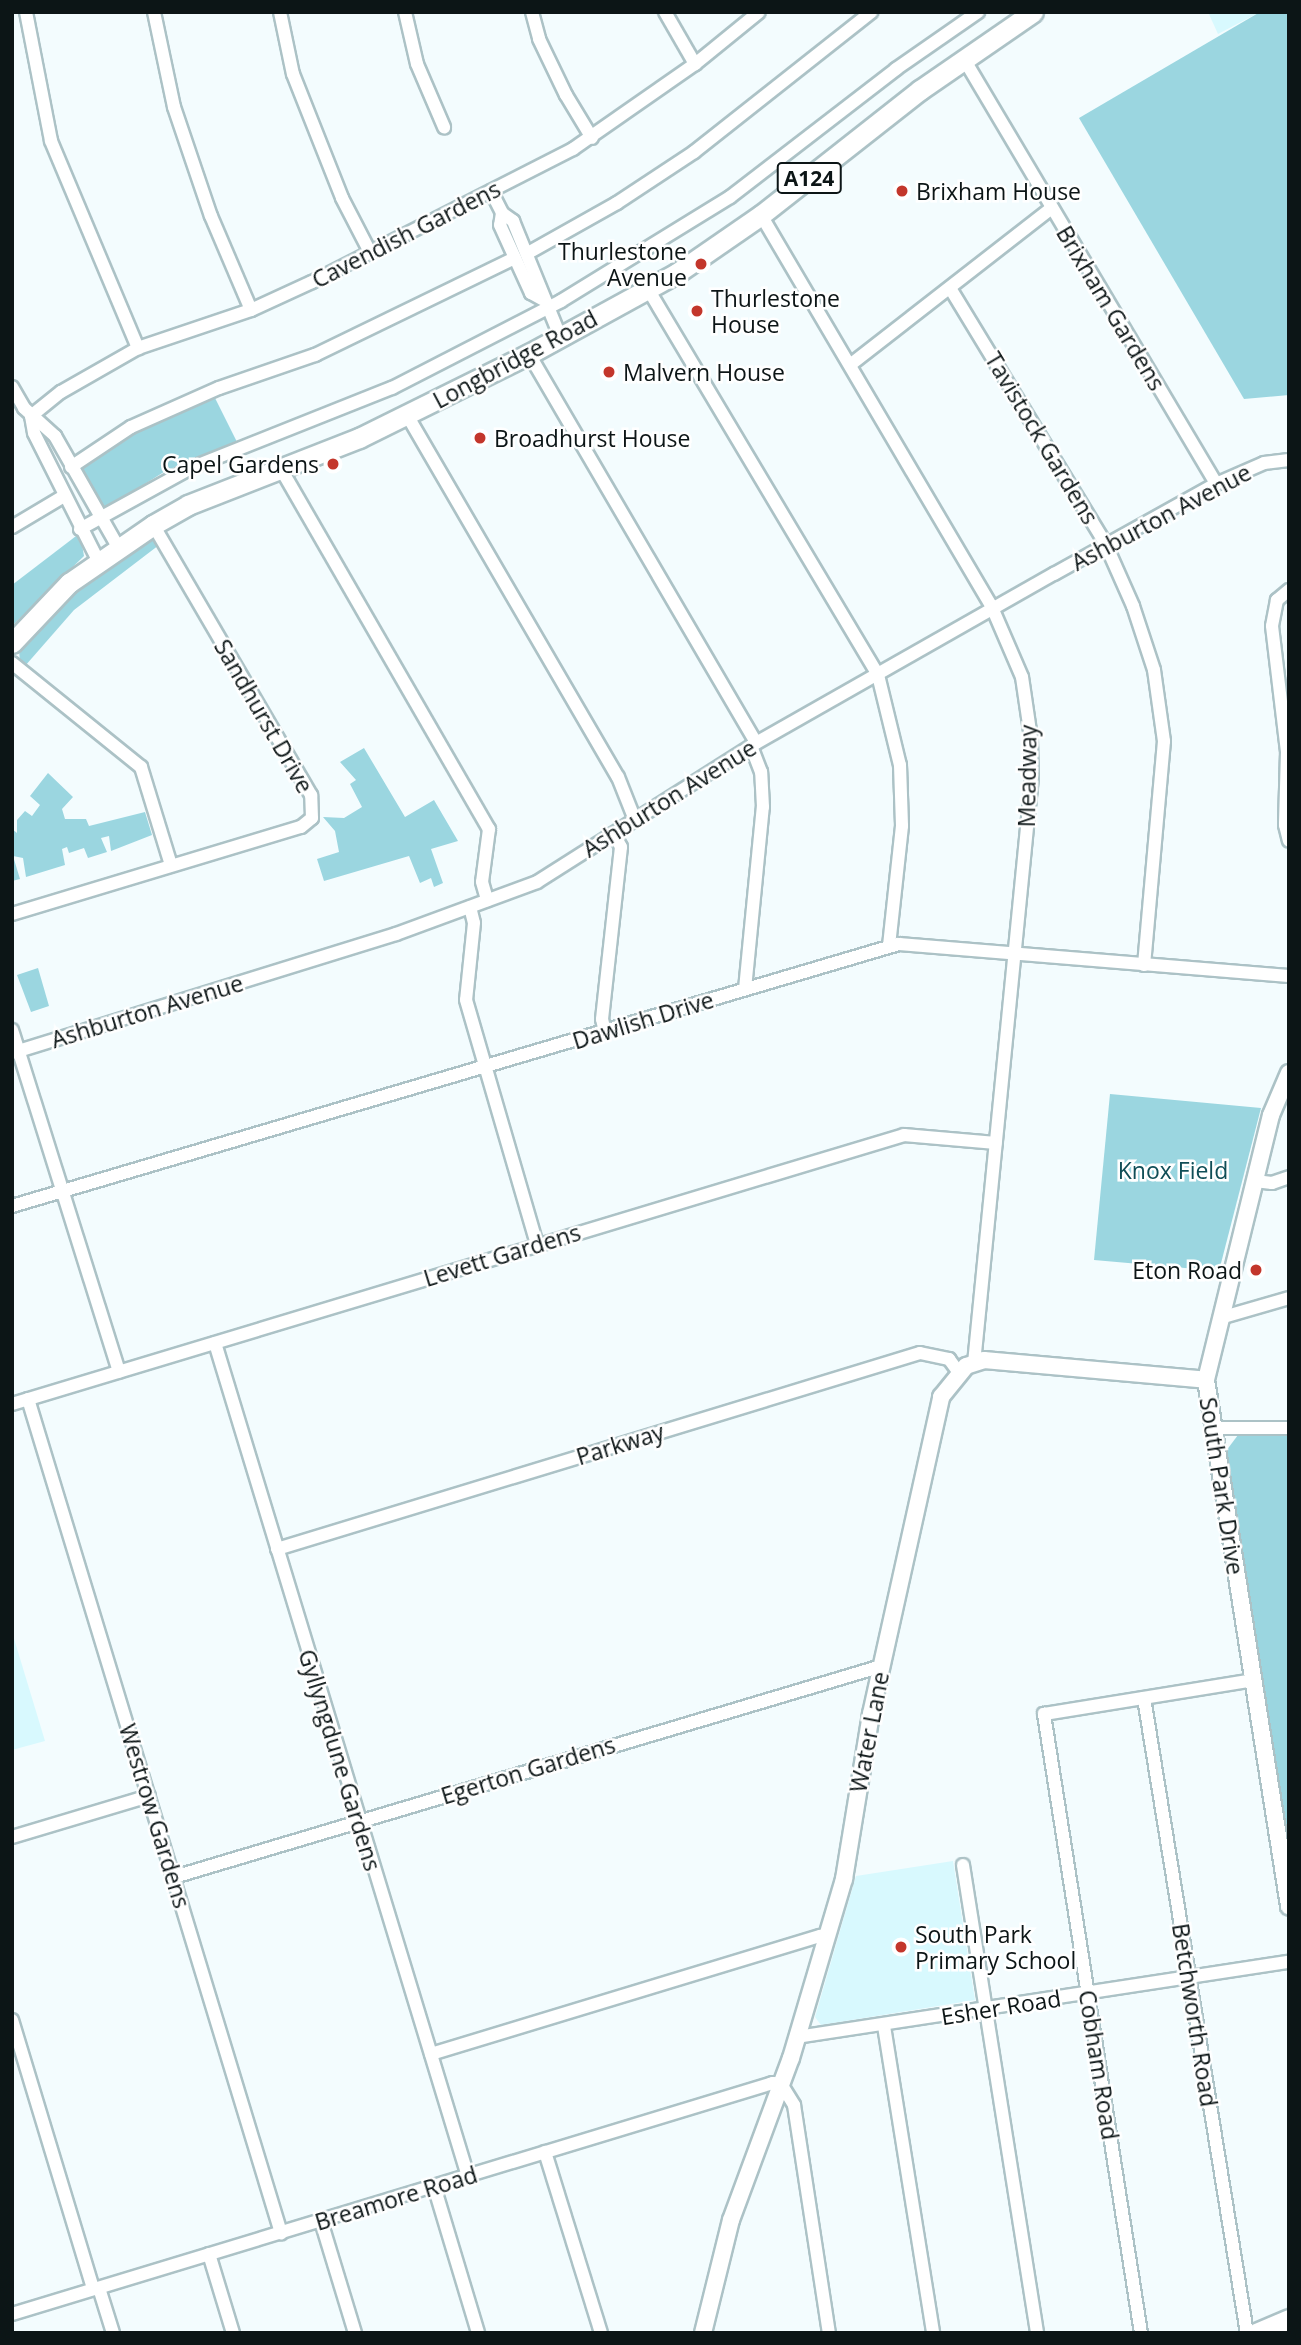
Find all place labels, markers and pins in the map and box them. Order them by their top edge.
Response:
place label: Brixham House [916,177,1081,205]
marker: Brixham House [894,183,910,199]
place label: Thurlestone Avenue [558,237,687,291]
marker: Thurlestone Avenue [693,256,709,272]
place label: Thurlestone House [711,284,840,338]
marker: Thurlestone House [689,303,705,319]
place label: Malvern House [623,358,785,386]
marker: Malvern House [601,364,617,380]
place label: Broadhurst House [494,424,690,452]
marker: Broadhurst House [472,430,488,446]
place label: Capel Gardens [162,450,319,478]
marker: Capel Gardens [325,456,341,472]
place label: Eton Road [1132,1256,1242,1284]
marker: Eton Road [1248,1262,1264,1278]
place label: South Park Primary School [915,1920,1076,1974]
marker: South Park Primary School [893,1939,909,1955]

